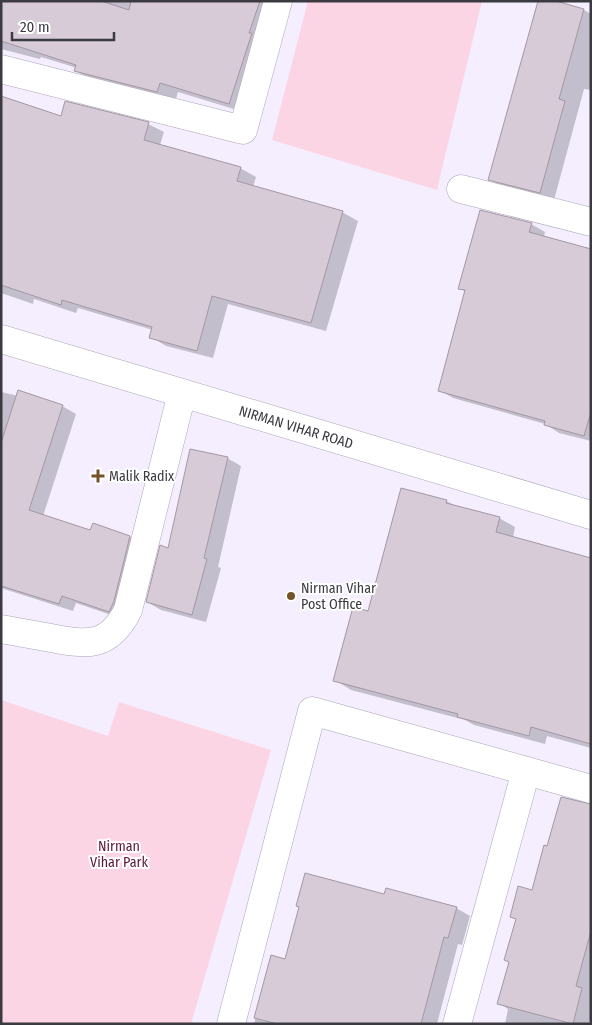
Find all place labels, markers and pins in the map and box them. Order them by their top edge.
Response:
place label: Malik Radix [109,468,175,485]
marker: Malik Radix [91,469,105,483]
place label: Nirman Vihar Post Office [301,580,376,613]
marker: Nirman Vihar Post Office [285,590,297,602]

